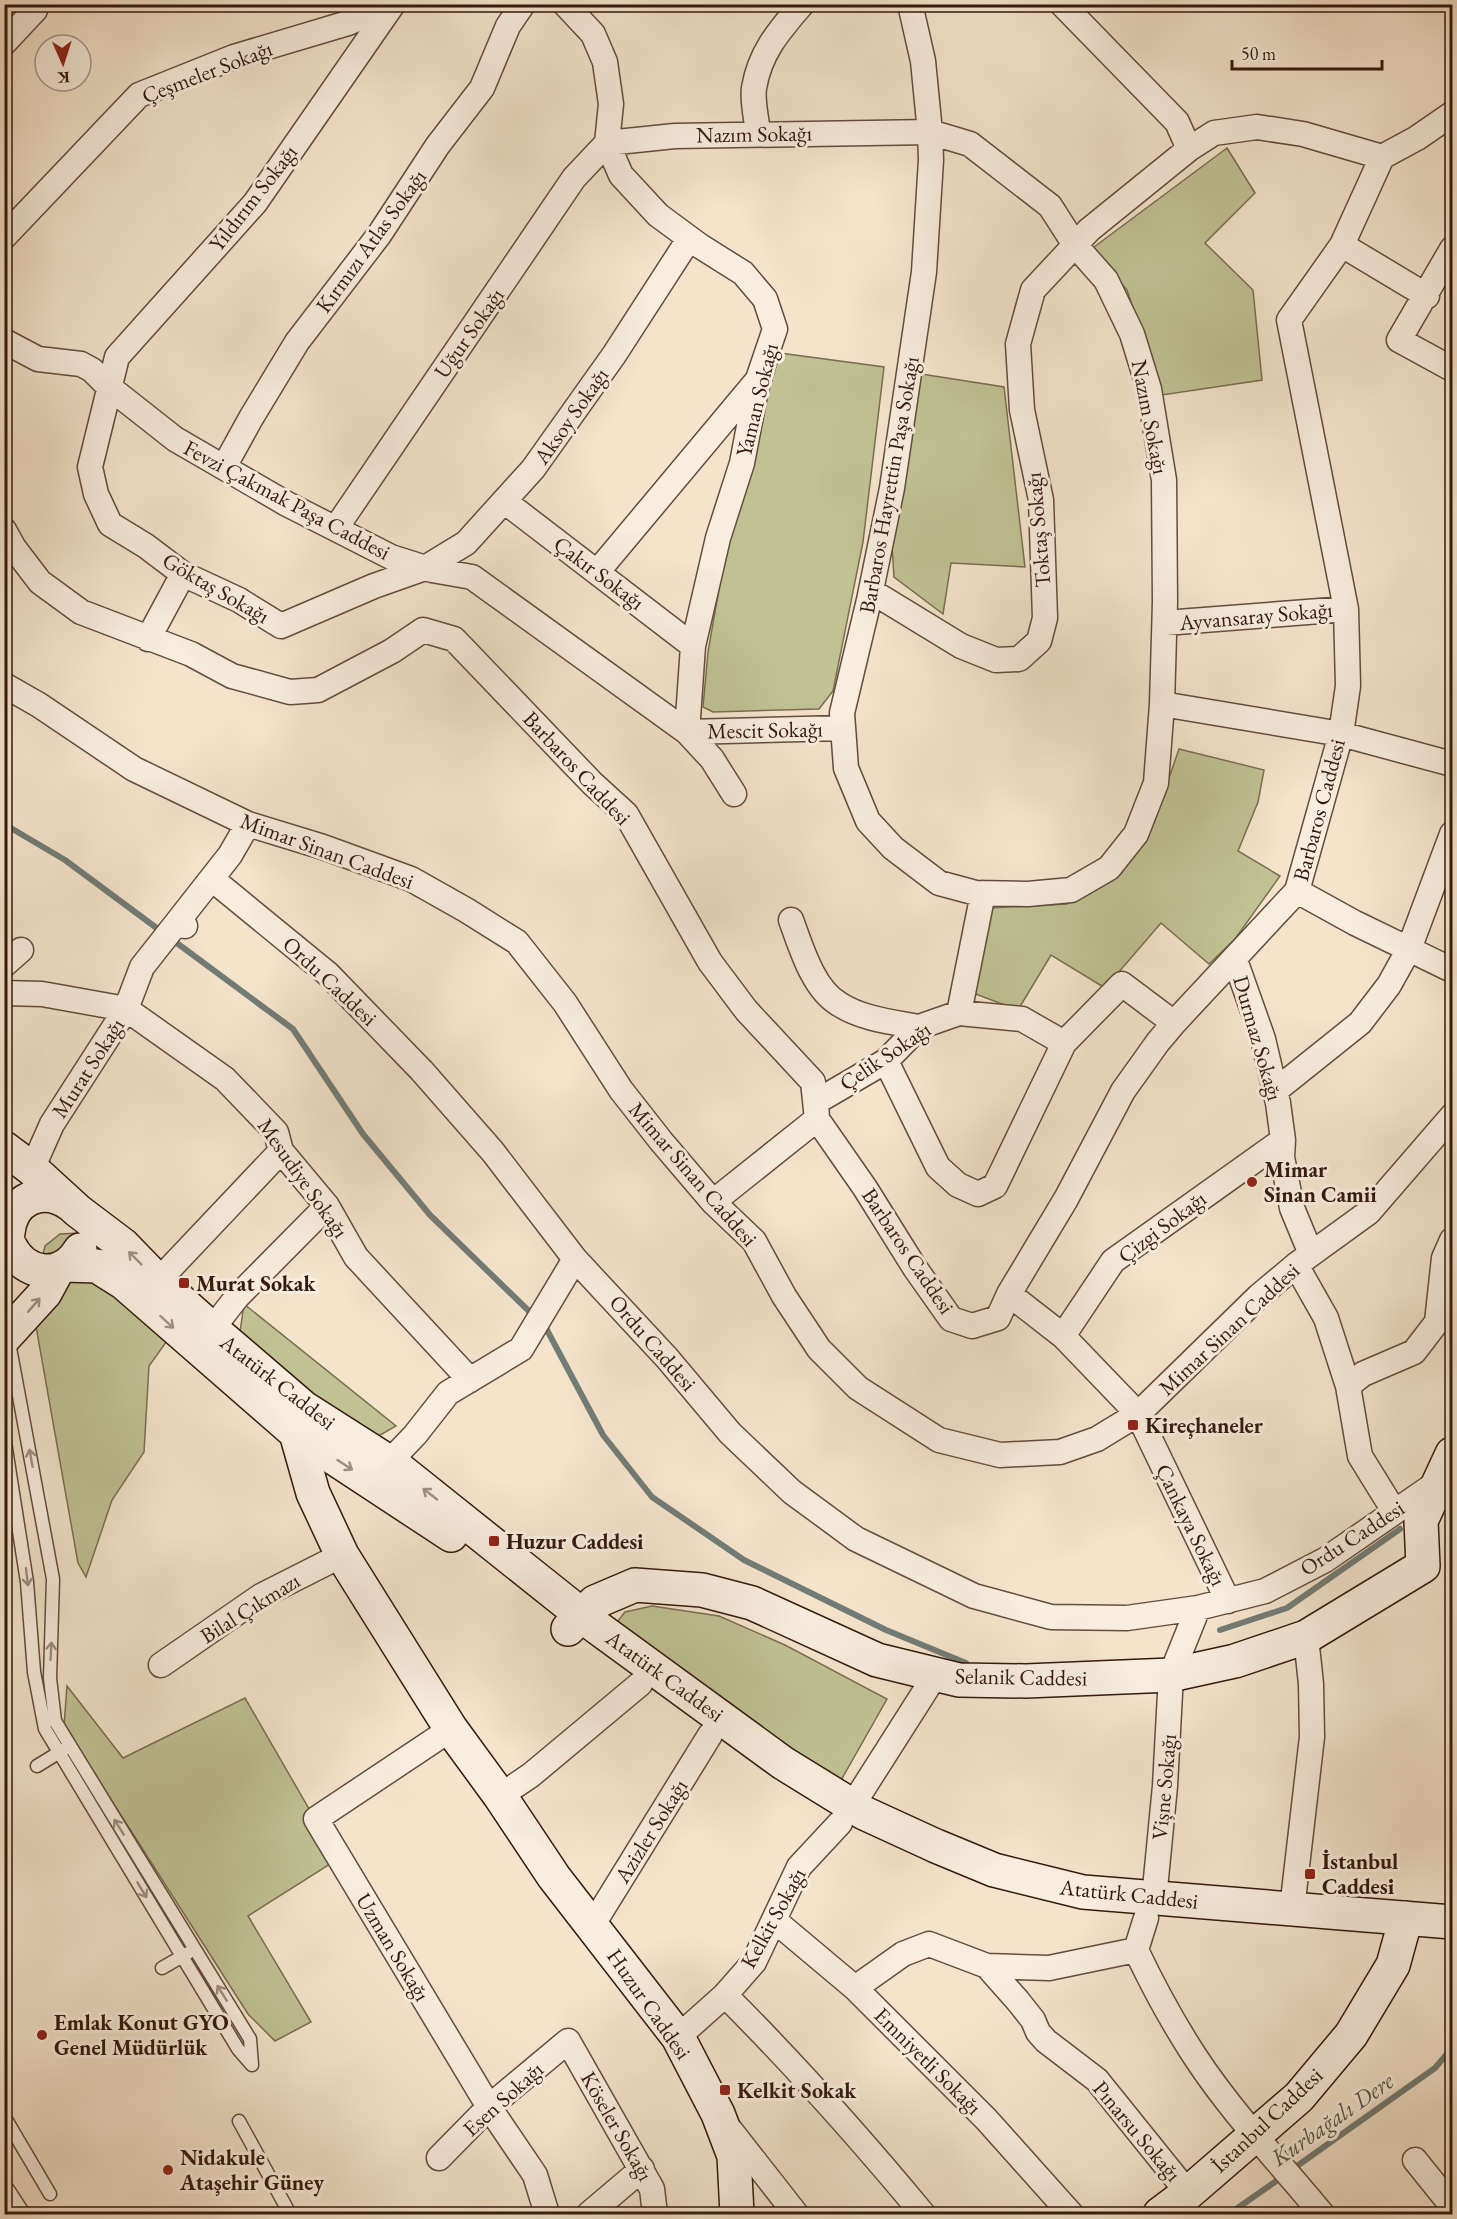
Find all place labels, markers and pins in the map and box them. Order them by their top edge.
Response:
place label: Mimar Sinan Camii [1264,1155,1377,1209]
marker: Mimar Sinan Camii [1245,1175,1259,1189]
place label: Murat Sokak [196,1269,316,1298]
marker: Murat Sokak [177,1276,191,1290]
place label: Kireçhaneler [1145,1411,1264,1440]
marker: Kireçhaneler [1126,1418,1140,1432]
place label: Huzur Caddesi [506,1527,644,1556]
marker: Huzur Caddesi [487,1534,501,1548]
place label: İstanbul Caddesi̇ [1322,1847,1398,1901]
marker: İstanbul Caddesi̇ [1303,1867,1317,1881]
place label: Emlak Konut GYO Genel Müdürlük [54,2008,229,2062]
marker: Emlak Konut GYO Genel Müdürlük [35,2028,49,2042]
place label: Kelkit Sokak [737,2076,857,2105]
marker: Kelkit Sokak [718,2083,732,2097]
place label: Nidakule Ataşehir Güney [179,2143,324,2197]
marker: Nidakule Ataşehir Güney [161,2163,175,2177]

